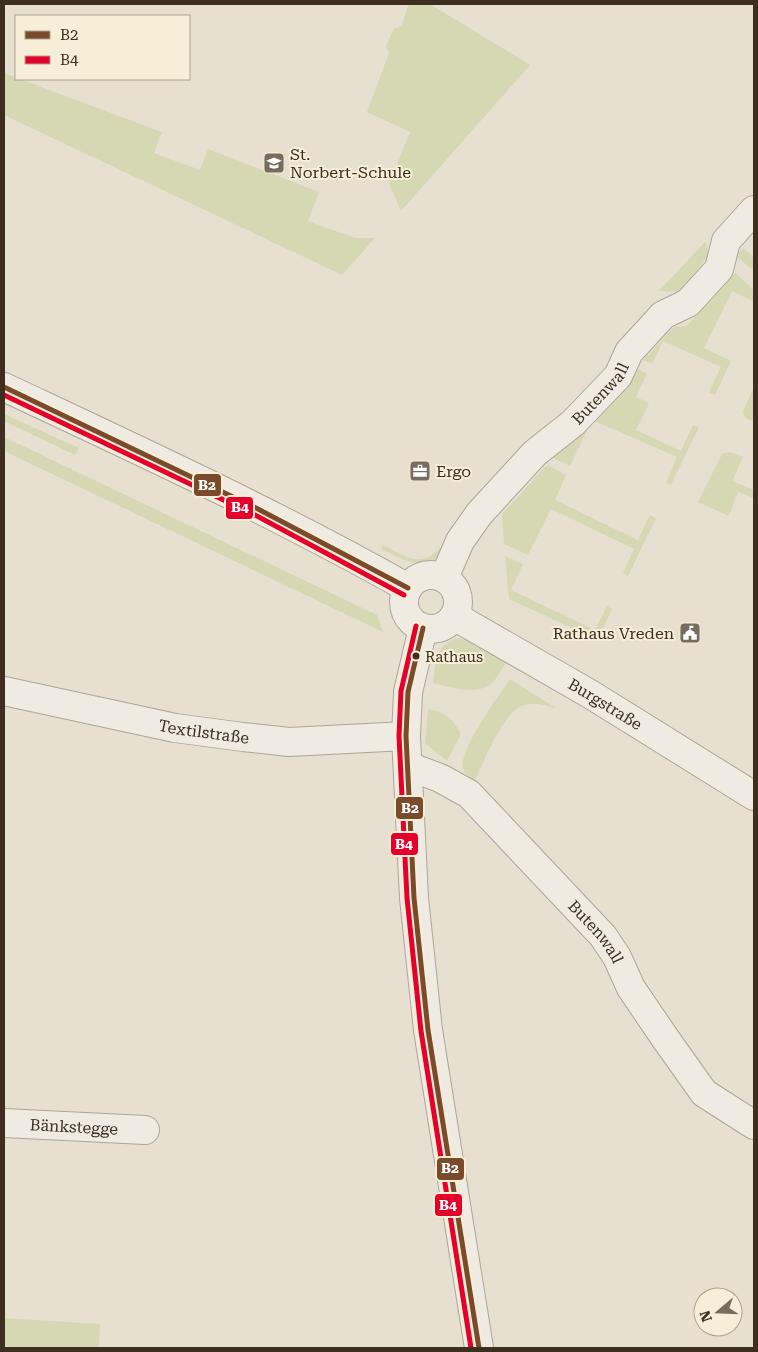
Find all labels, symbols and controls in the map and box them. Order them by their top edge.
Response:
legend [15,15,190,80]
text: B2 [60,26,78,44]
text: B4 [60,51,79,69]
place label: St. Norbert-Schule [290,145,411,182]
school or university icon: St. Norbert-Schule [262,151,286,175]
street label: Butenwall [568,360,633,428]
office icon: Ergo [408,459,432,483]
place label: Ergo [436,462,471,481]
line badge: B2 [193,473,222,497]
text: B2 [198,477,216,493]
line badge: B4 [225,496,254,520]
text: B4 [231,499,249,515]
public building icon: Rathaus Vreden [678,621,702,645]
place label: Rathaus Vreden [553,624,674,643]
place label: Rathaus [425,648,483,666]
marker: Rathaus [411,651,421,661]
street label: Burgstraße [565,675,646,734]
street label: Textilstraße [157,716,250,748]
line badge: B2 [395,796,424,820]
text: B2 [401,800,419,816]
line badge: B4 [390,832,419,856]
text: B4 [395,836,413,852]
street label: Butenwall [564,896,628,966]
street label: Bänkstegge [29,1115,119,1139]
line badge: B2 [436,1157,465,1181]
text: B2 [441,1160,459,1176]
line badge: B4 [434,1193,463,1217]
text: B4 [439,1197,457,1213]
north arrow [693,1287,743,1337]
text: N [696,1308,715,1324]

